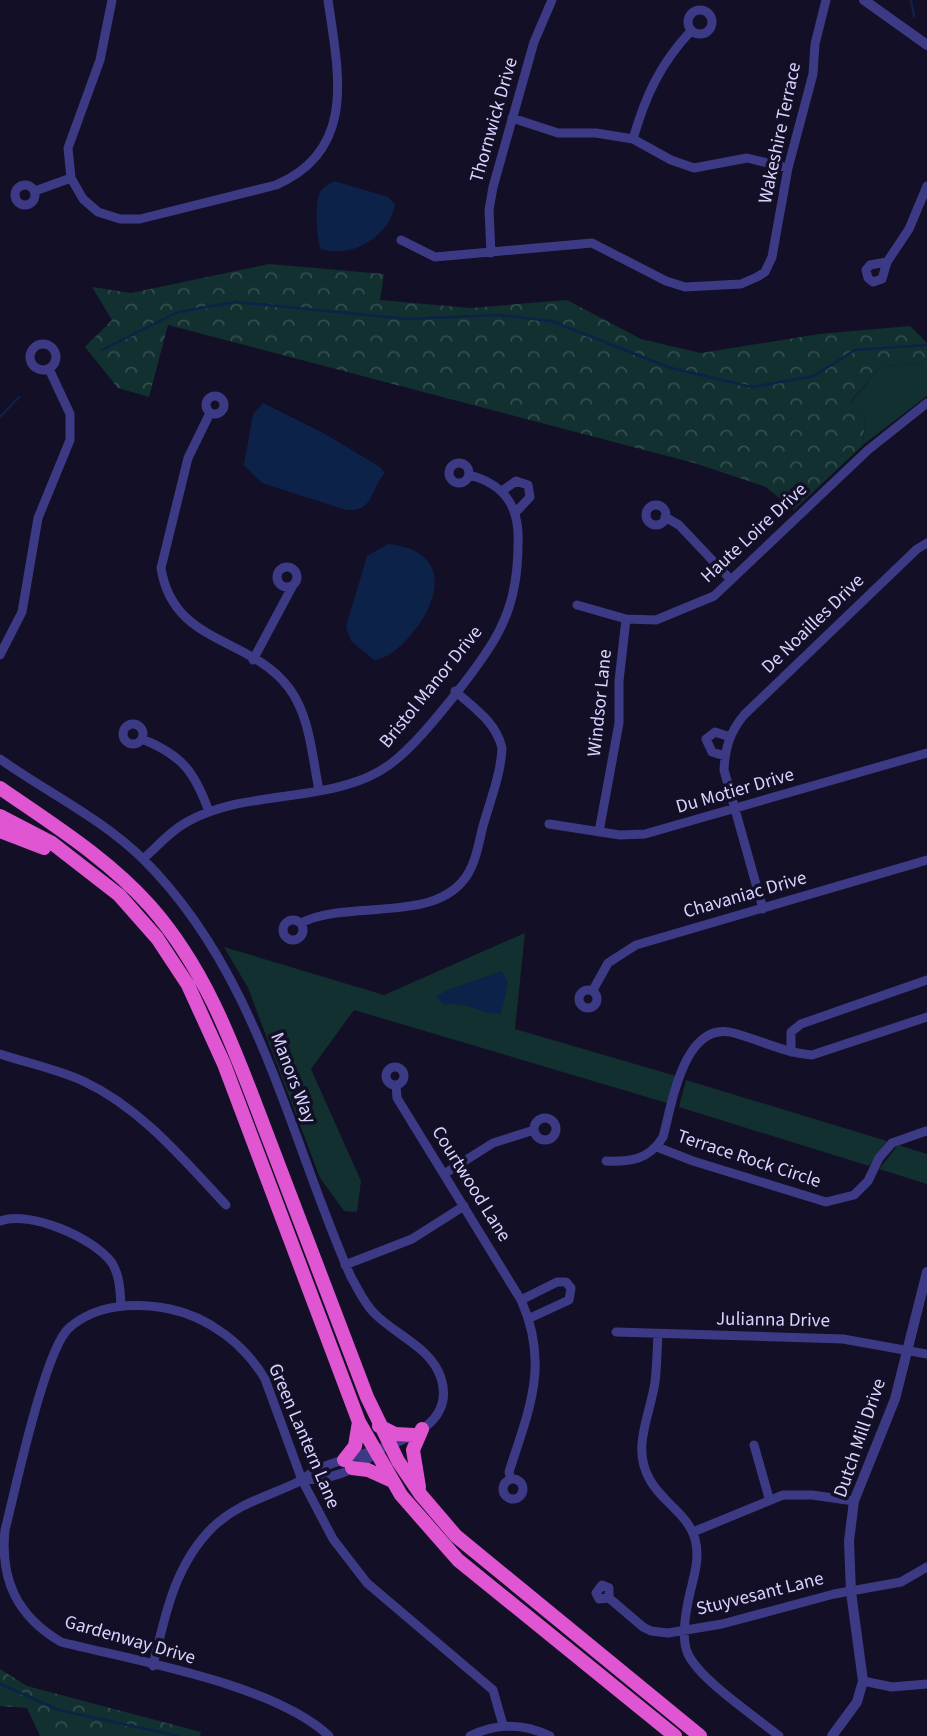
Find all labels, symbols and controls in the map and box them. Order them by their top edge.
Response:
street label: Thornwick Drive [463,54,525,186]
street label: Wakeshire Terrace [752,60,808,206]
street label: Haute Loire Drive [695,477,813,589]
street label: De Noailles Drive [756,568,870,680]
street label: Bristol Manor Drive [373,620,489,754]
street label: Windsor Lane [581,648,619,758]
street label: Du Motier Drive [673,761,797,821]
street label: Chavaniac Drive [680,865,810,925]
street label: Manors Way [263,1029,323,1128]
street label: Courtwood Lane [425,1121,517,1247]
street label: Terrace Rock Circle [674,1123,824,1195]
street label: Julianna Drive [716,1306,830,1334]
street label: Green Lantern Lane [261,1359,347,1513]
street label: Dutch Mill Drive [827,1375,893,1501]
street label: Stuyvesant Lane [693,1565,827,1623]
street label: Gardenway Drive [61,1608,199,1672]

